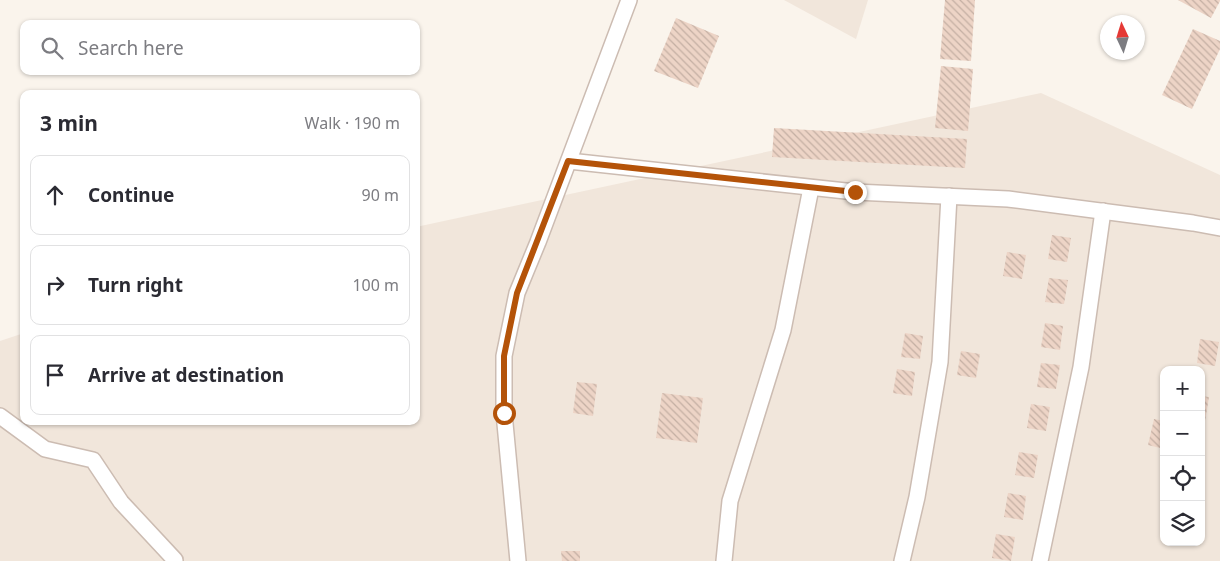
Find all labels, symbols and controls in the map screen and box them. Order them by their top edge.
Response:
north arrow [1100,15,1145,60]
search box [20,20,420,75]
icon: search [38,34,66,62]
text: Search here [78,35,184,61]
text: 3 min [40,109,98,137]
text: Walk · 190 m [305,112,400,134]
icon: ahead [41,181,69,209]
route end [844,181,867,204]
text: Continue [88,182,174,208]
text: 90 m [362,184,399,206]
icon: right [41,271,69,299]
text: Turn right [88,272,183,298]
text: 100 m [352,274,399,296]
icon: arrive [41,361,69,389]
text: Arrive at destination [88,362,284,388]
map controls [1160,366,1205,546]
button: + [1160,366,1205,411]
route start [493,402,516,425]
button: − [1160,411,1205,456]
button: locate [1160,456,1205,501]
button: layers [1160,501,1205,546]

